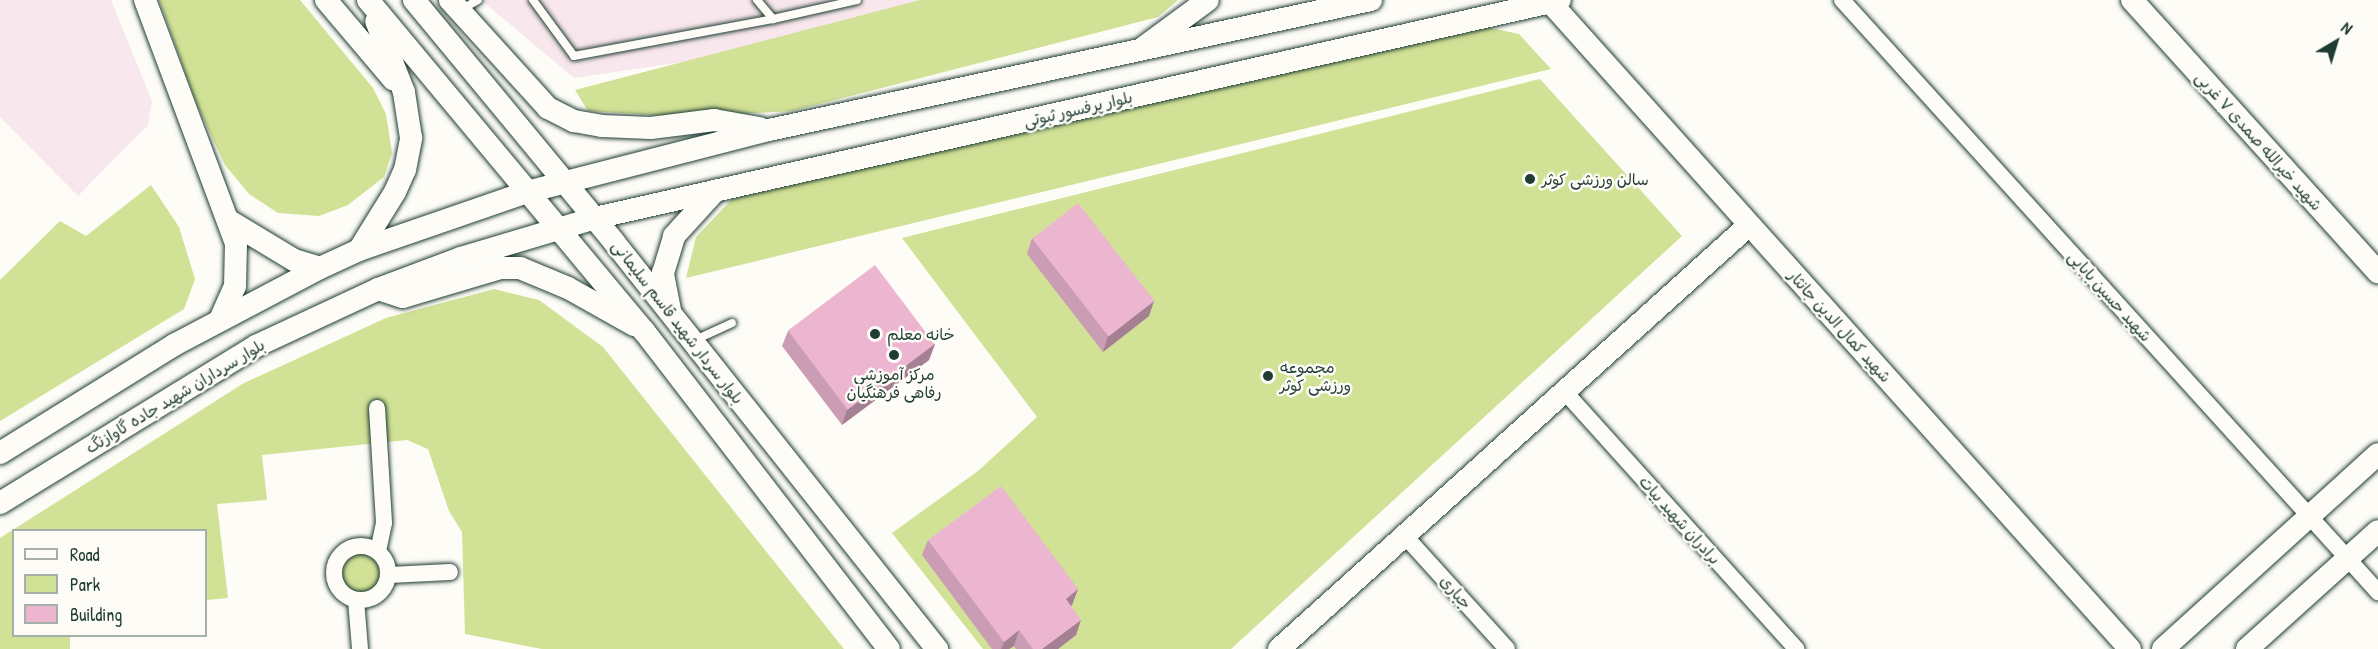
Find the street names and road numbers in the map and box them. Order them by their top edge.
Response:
street label: شهید خیرالله صمدی ۷ غربی [2192,68,2326,214]
street label: بلوار پرفسور ثبوتی [1022,87,1134,131]
street label: بلوار سردار شهید قاسم سلیمانی [608,236,748,408]
street label: شهید حسین بابایی [2064,247,2156,345]
street label: شهید کمال الدین جانثار [1784,266,1896,386]
street label: بلوار سرداران شهید جاده گاوازنگ [82,335,268,457]
street label: برادران شهید بیات [1635,472,1725,568]
street label: جباری [1436,571,1476,613]

